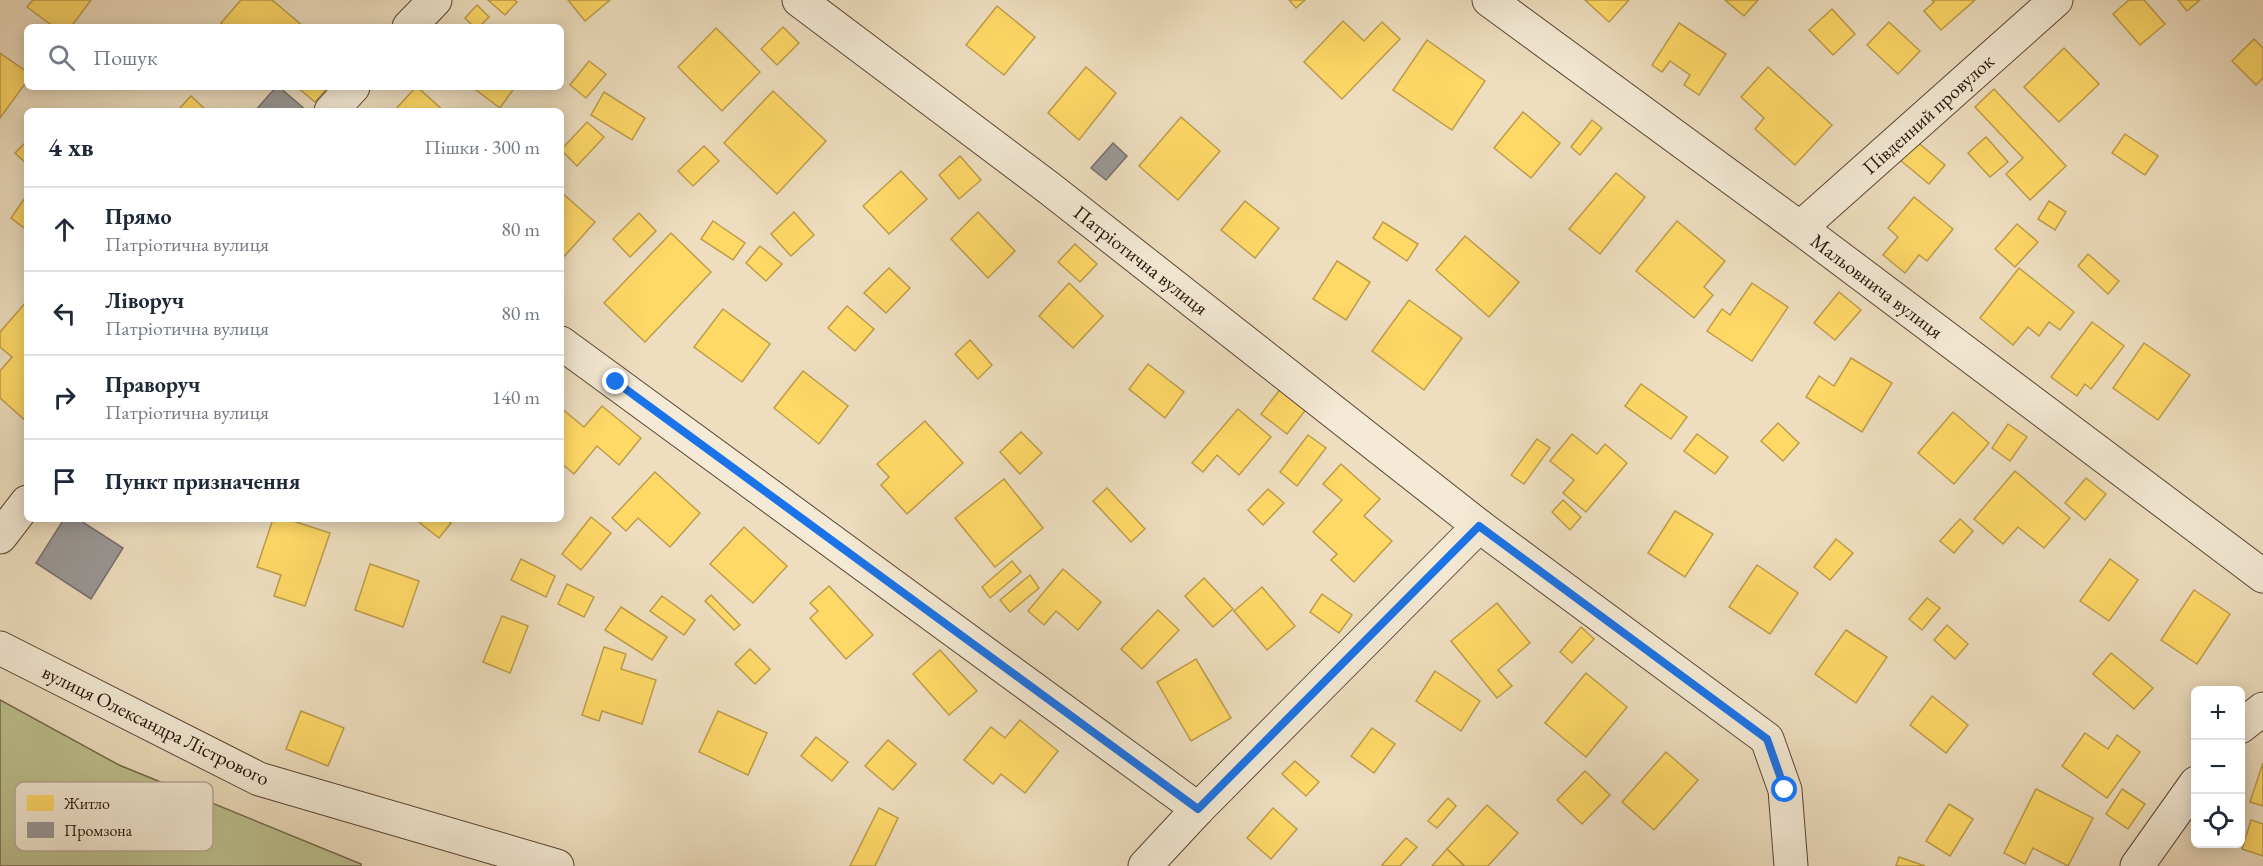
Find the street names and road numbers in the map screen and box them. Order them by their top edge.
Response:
street label: Південний провулок [1857,48,2000,180]
street label: Патріотична вулиця [1068,199,1214,321]
street label: Мальовнича вулиця [1806,228,1949,344]
street label: вулиця Олександра Лістрового [38,659,274,791]

